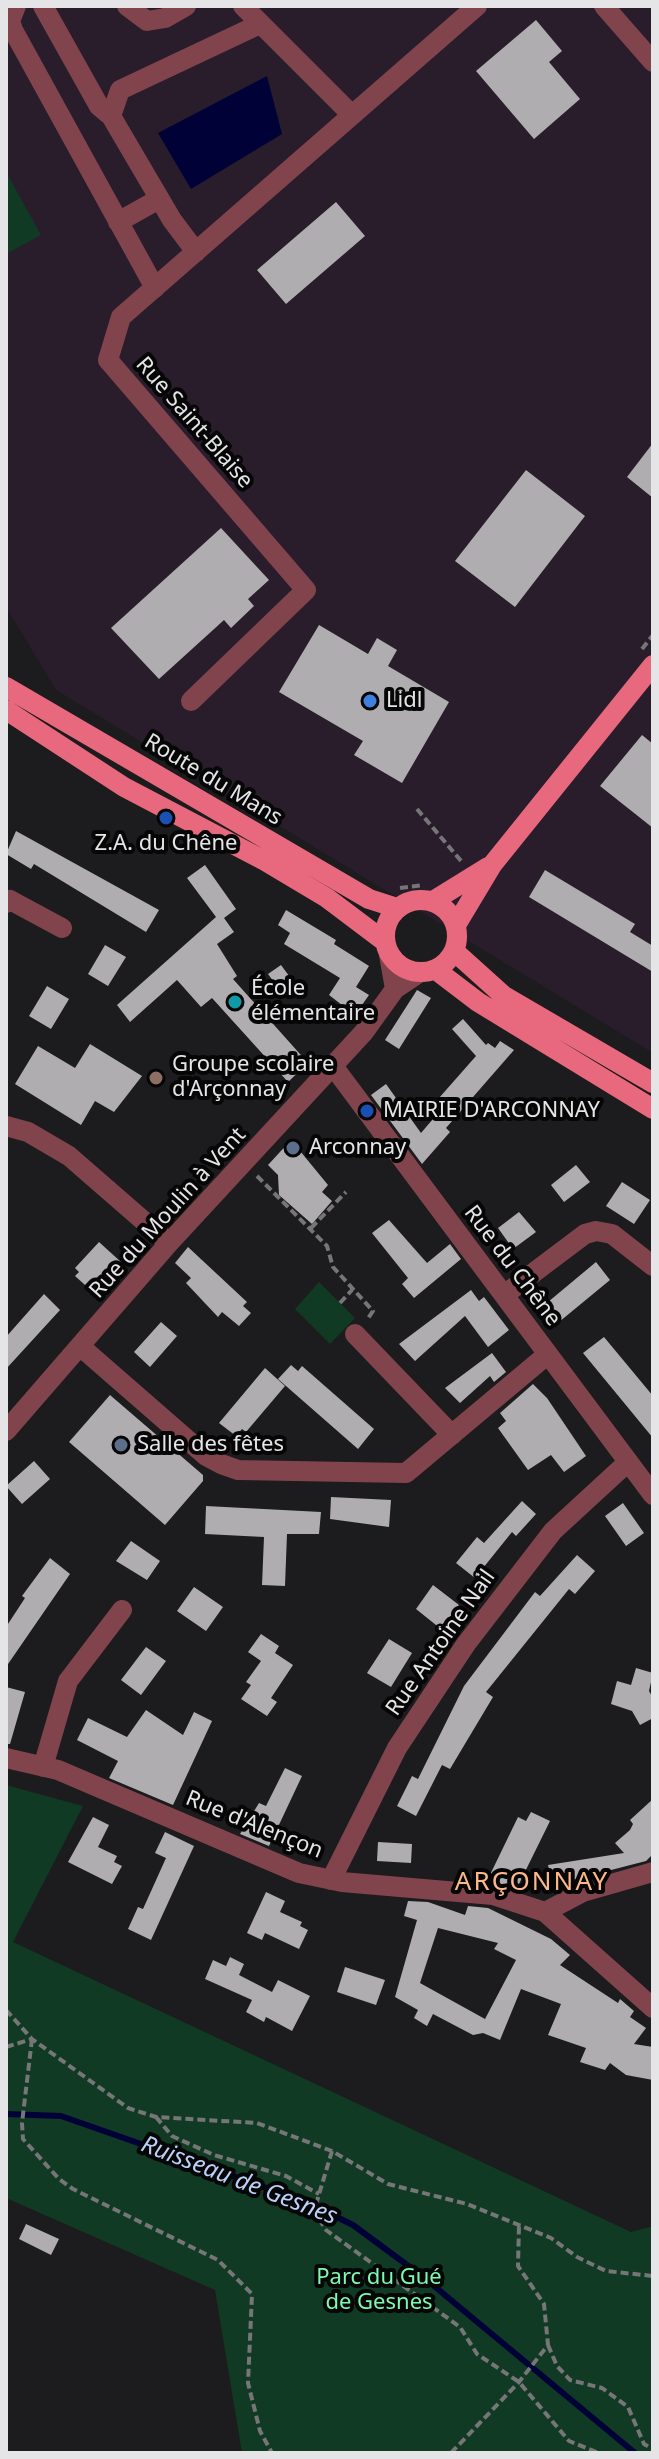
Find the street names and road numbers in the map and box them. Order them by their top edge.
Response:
street label: Rue Saint-Blaise [130,352,258,494]
street label: Route du Mans [139,729,287,831]
street label: Rue du Moulin à Vent [84,1122,252,1304]
street label: Rue du Chêne [458,1200,566,1332]
street label: Rue Antoine Nail [381,1565,501,1721]
street label: Rue d'Alençon [182,1785,326,1865]

